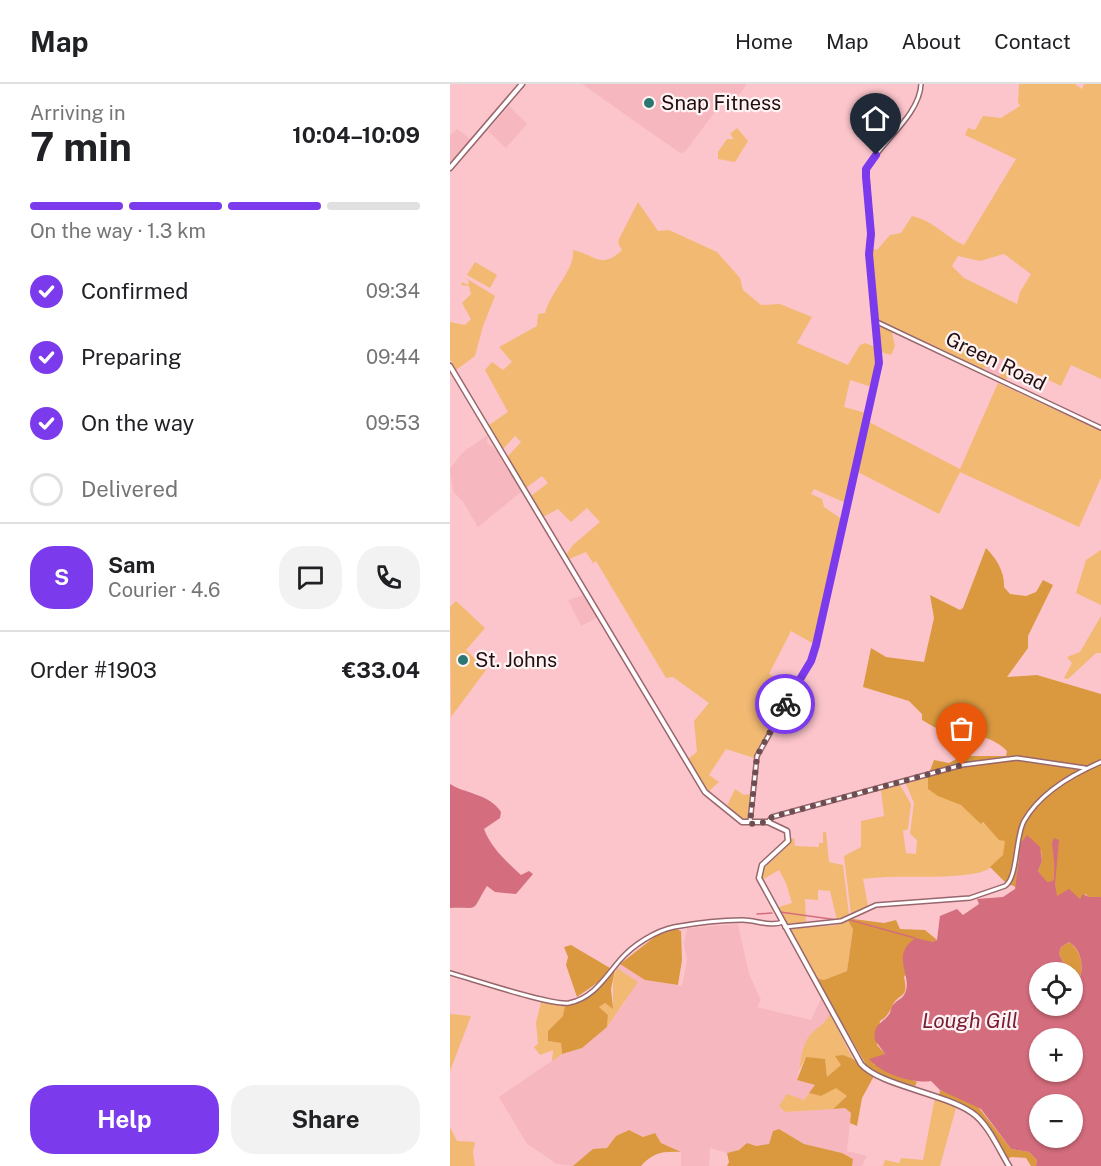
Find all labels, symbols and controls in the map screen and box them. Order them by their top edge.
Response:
text: Map [30,25,89,58]
text: Home [735,29,793,54]
text: Map [826,29,869,54]
text: About [902,29,961,54]
text: Contact [994,29,1071,54]
place label: Snap Fitness [661,91,781,115]
pin [850,93,901,155]
marker: Snap Fitness [642,96,656,110]
text: Arriving in [30,101,125,125]
icon: home [859,102,892,135]
text: 10:04–10:09 [292,122,420,148]
text: 7 min [30,124,132,170]
text: On the way · 1.3 km [30,219,206,243]
icon: check [30,275,63,308]
text: Confirmed [81,278,188,304]
text: 09:34 [366,279,420,303]
street label: Green Road [942,326,1050,396]
icon: check [30,341,63,374]
text: Preparing [81,344,182,370]
text: 09:44 [366,345,420,369]
icon: check [30,407,63,440]
text: On the way [81,410,194,436]
text: 09:53 [365,411,420,435]
text: Delivered [81,476,178,502]
button: chat [279,546,342,609]
button: phone [357,546,420,609]
text: Sam [108,552,155,578]
text: S [54,564,69,590]
text: Courier · 4.6 [108,578,220,602]
place label: St. Johns [475,648,557,672]
marker: St. Johns [456,653,470,667]
text: Order #1903 [30,657,157,683]
text: €33.04 [342,657,420,683]
courier [755,674,815,734]
icon: bike [769,688,802,721]
pin [936,703,987,765]
icon: bag [945,712,978,745]
map controls [1029,962,1083,1148]
button: locate [1029,962,1083,1016]
water label: Lough Gill [922,1008,1018,1033]
button: + [1029,1028,1083,1082]
button: Help [30,1085,219,1154]
button: Share [231,1085,420,1154]
button: − [1029,1094,1083,1148]

